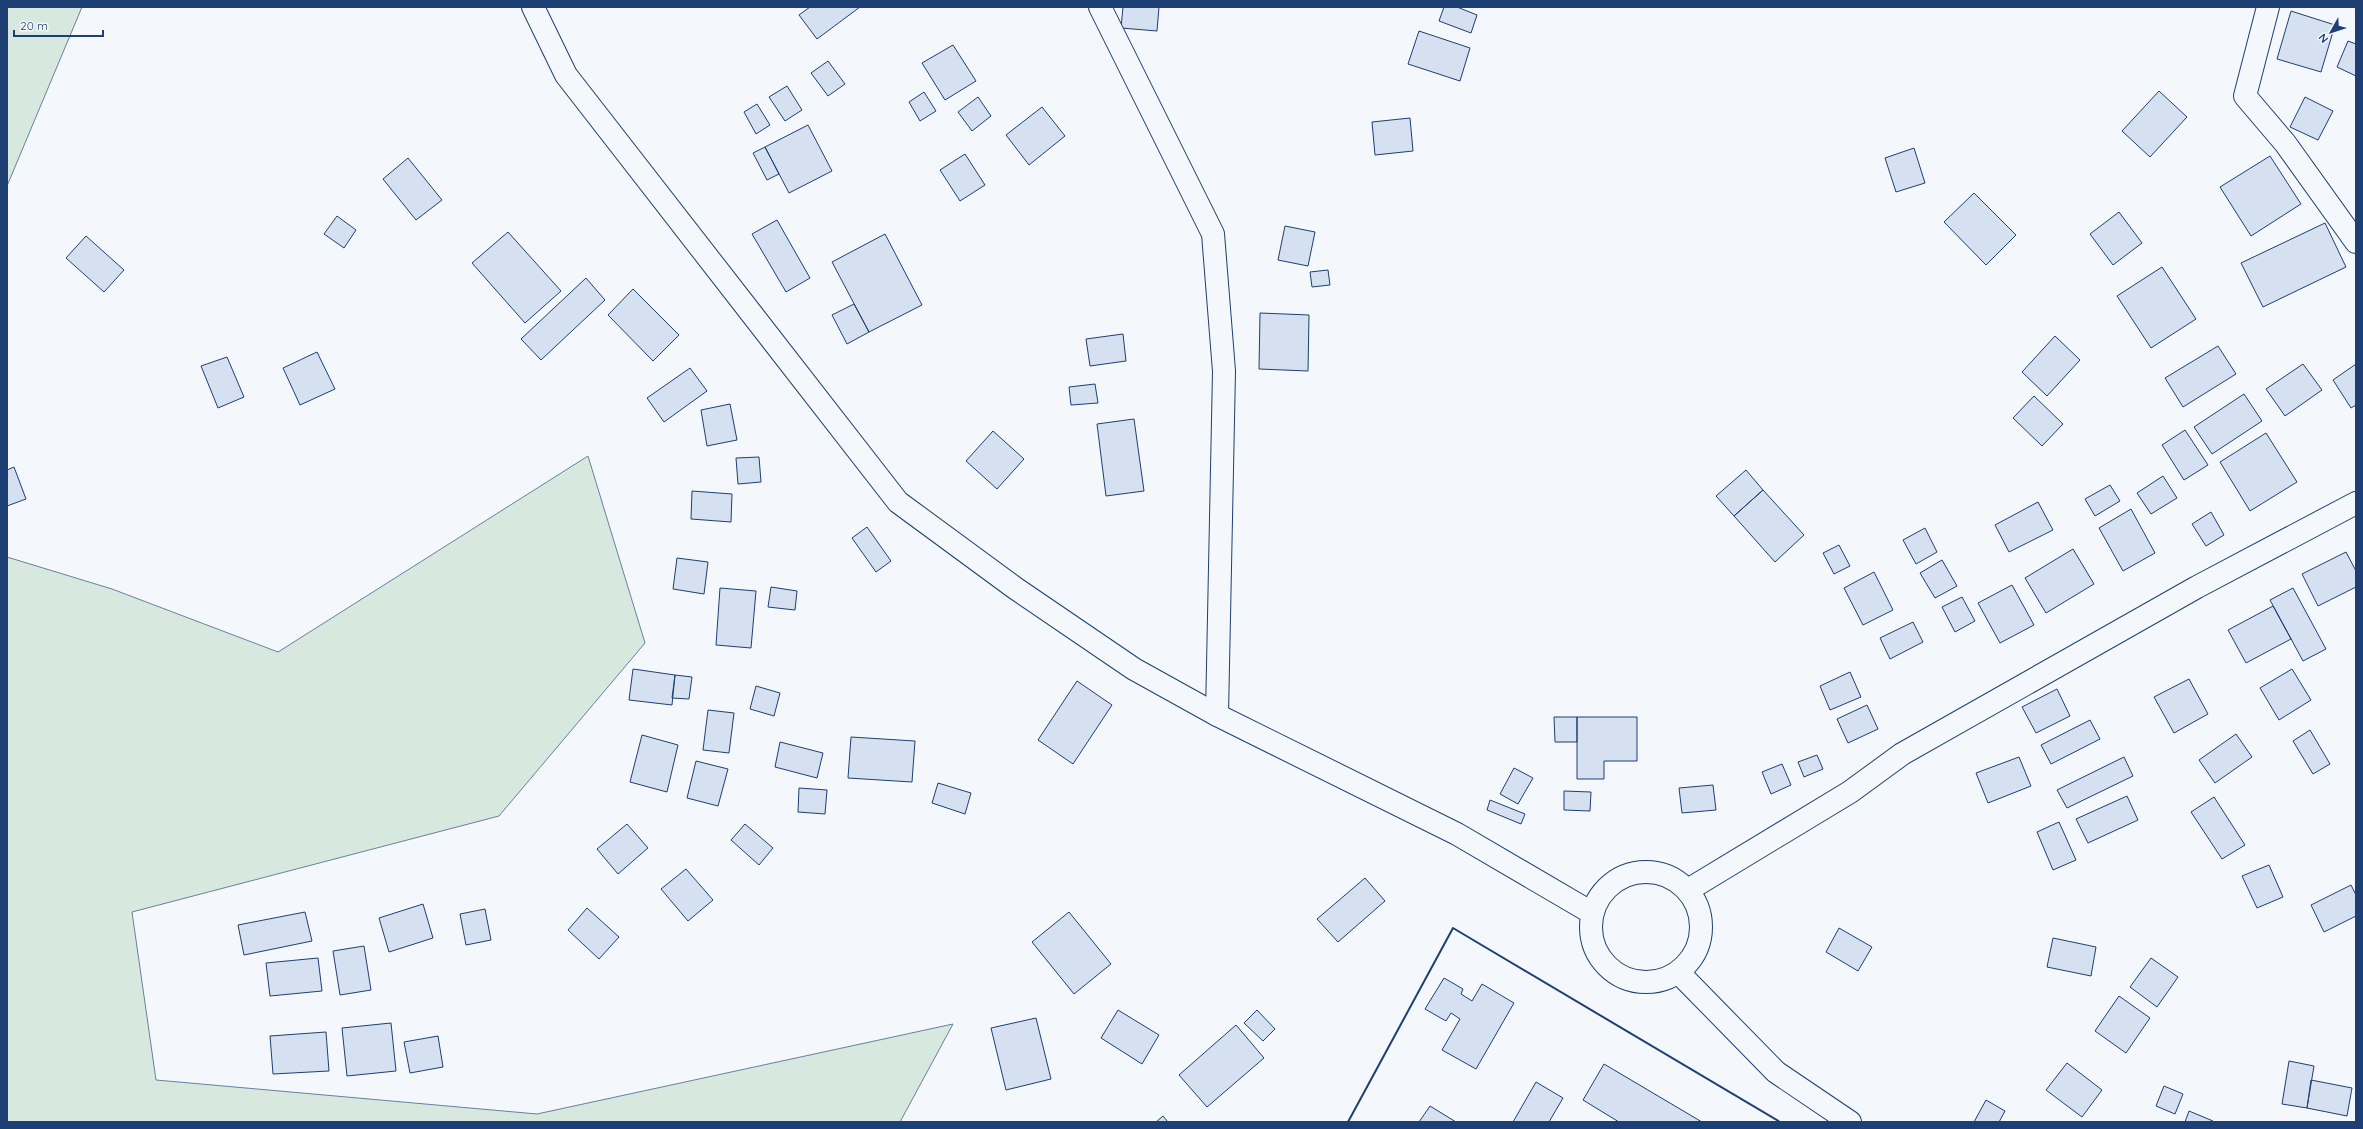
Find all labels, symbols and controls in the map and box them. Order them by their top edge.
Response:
scale bar [14,12,103,38]
north arrow [2311,12,2351,52]
text: 20 m [20,18,48,33]
text: N [2315,31,2331,46]

